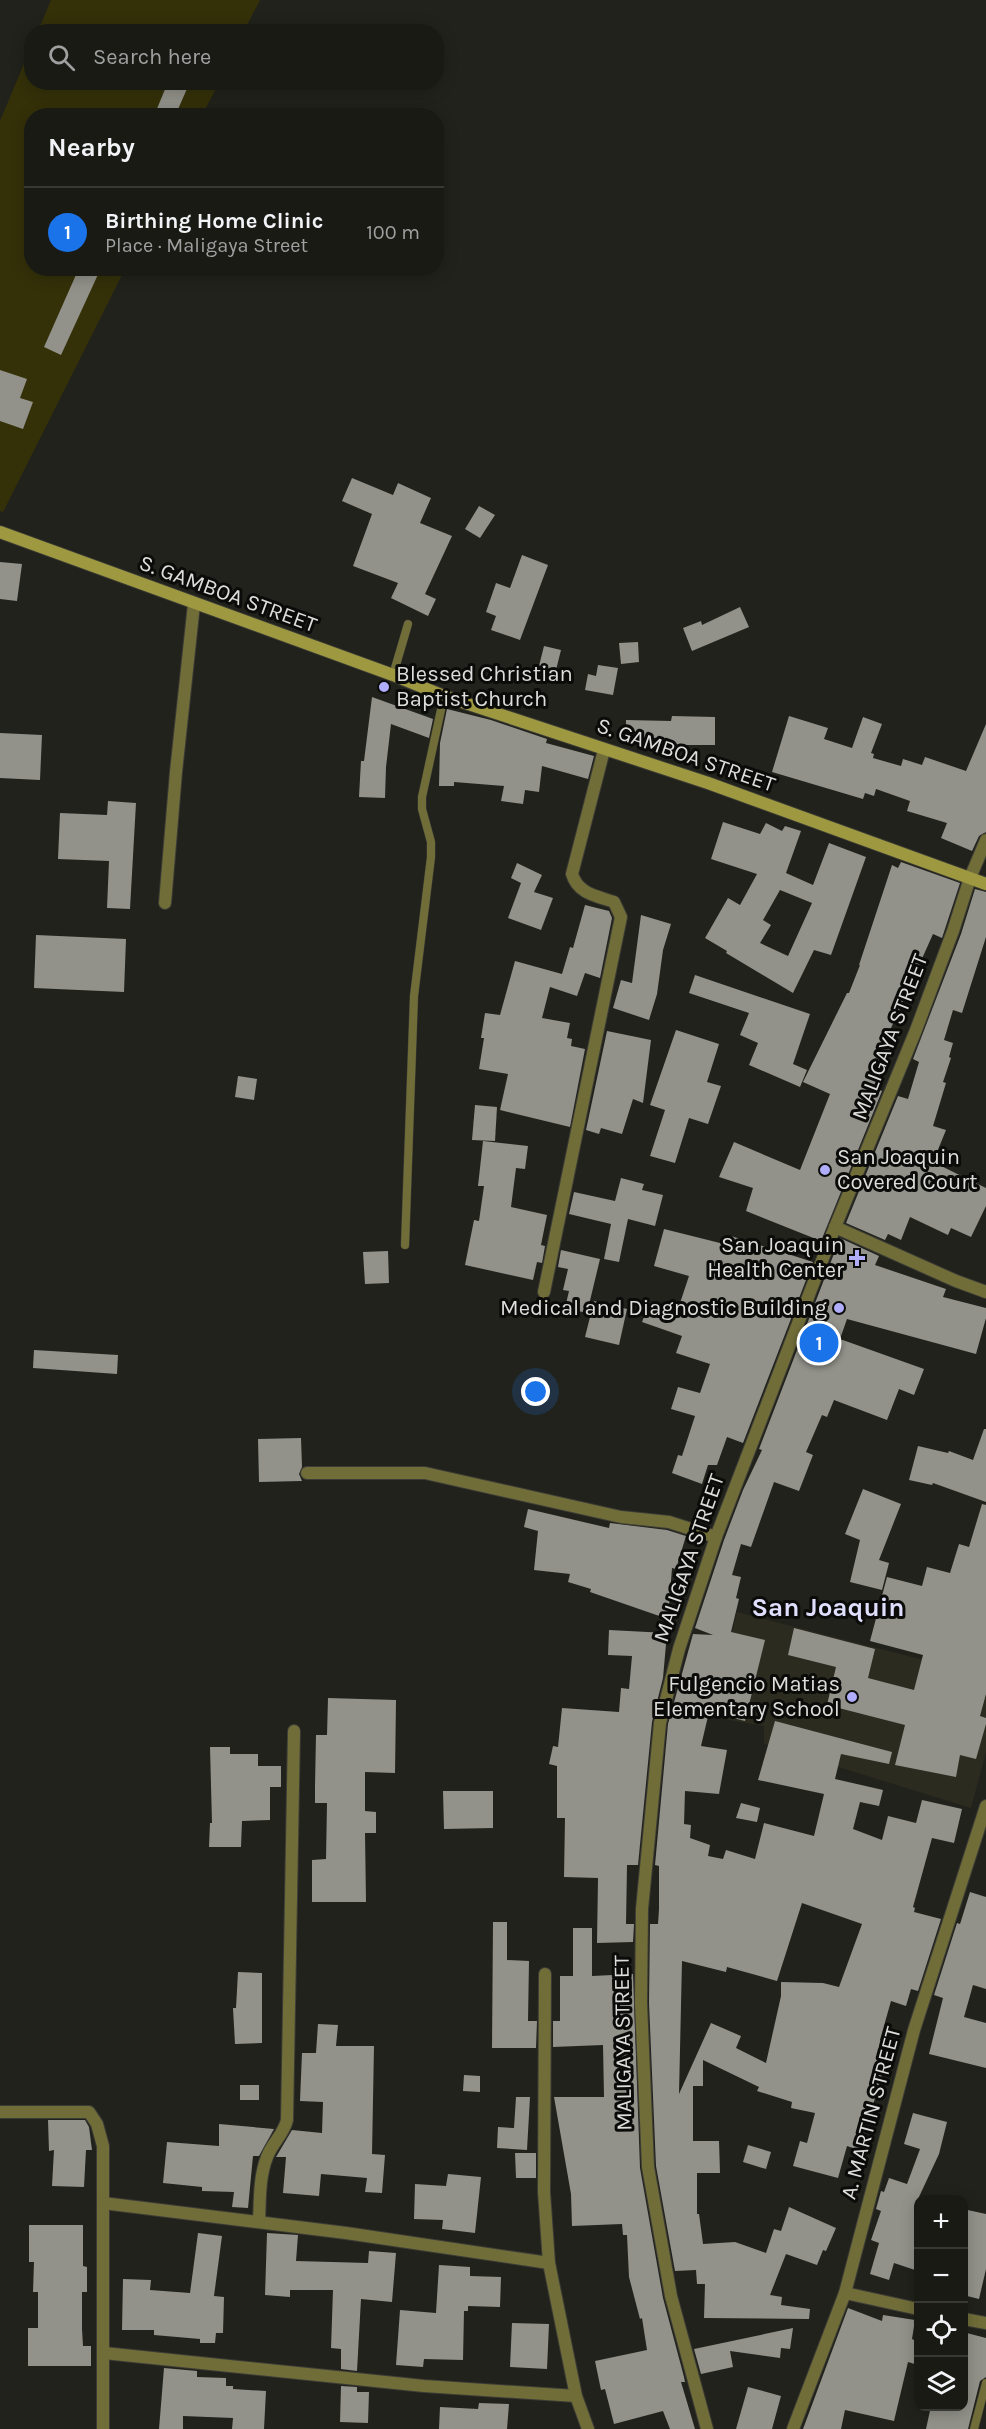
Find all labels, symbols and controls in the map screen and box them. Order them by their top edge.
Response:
search box [24,24,444,90]
icon: search [45,41,78,74]
text: Search here [93,44,211,70]
text: Nearby [48,132,135,163]
text: Birthing Home Clinic [105,208,323,234]
text: 1 [64,221,71,244]
text: 100 m [366,221,420,244]
text: Place · Maligaya Street [105,234,308,257]
street label: S. GAMBOA STREET [136,550,320,638]
place label: Blessed Christian Baptist Church [396,661,573,712]
marker: Blessed Christian Baptist Church [377,680,391,694]
street label: S. GAMBOA STREET [593,712,779,798]
street label: MALIGAYA STREET [846,950,934,1124]
place label: San Joaquin Covered Court [837,1144,977,1195]
marker: San Joaquin Covered Court [818,1163,832,1177]
place label: San Joaquin Health Center [707,1232,844,1283]
marker: San Joaquin Health Center [848,1249,866,1267]
place label: Medical and Diagnostic Building [500,1295,828,1321]
marker: Medical and Diagnostic Building [832,1301,846,1315]
pin: 1 [800,1320,838,1366]
your location [521,1377,550,1406]
street label: MALIGAYA STREET [648,1471,730,1645]
district label: San Joaquin [752,1592,904,1623]
place label: Fulgencio Matias Elementary School [653,1671,840,1722]
marker: Fulgencio Matias Elementary School [845,1690,859,1704]
street label: MALIGAYA STREET [608,1955,638,2131]
street label: A. MARTIN STREET [835,2024,907,2202]
map controls [914,2195,968,2411]
button: + [914,2195,968,2249]
button: − [914,2249,968,2303]
button: locate [914,2303,968,2357]
button: layers [914,2357,968,2411]

